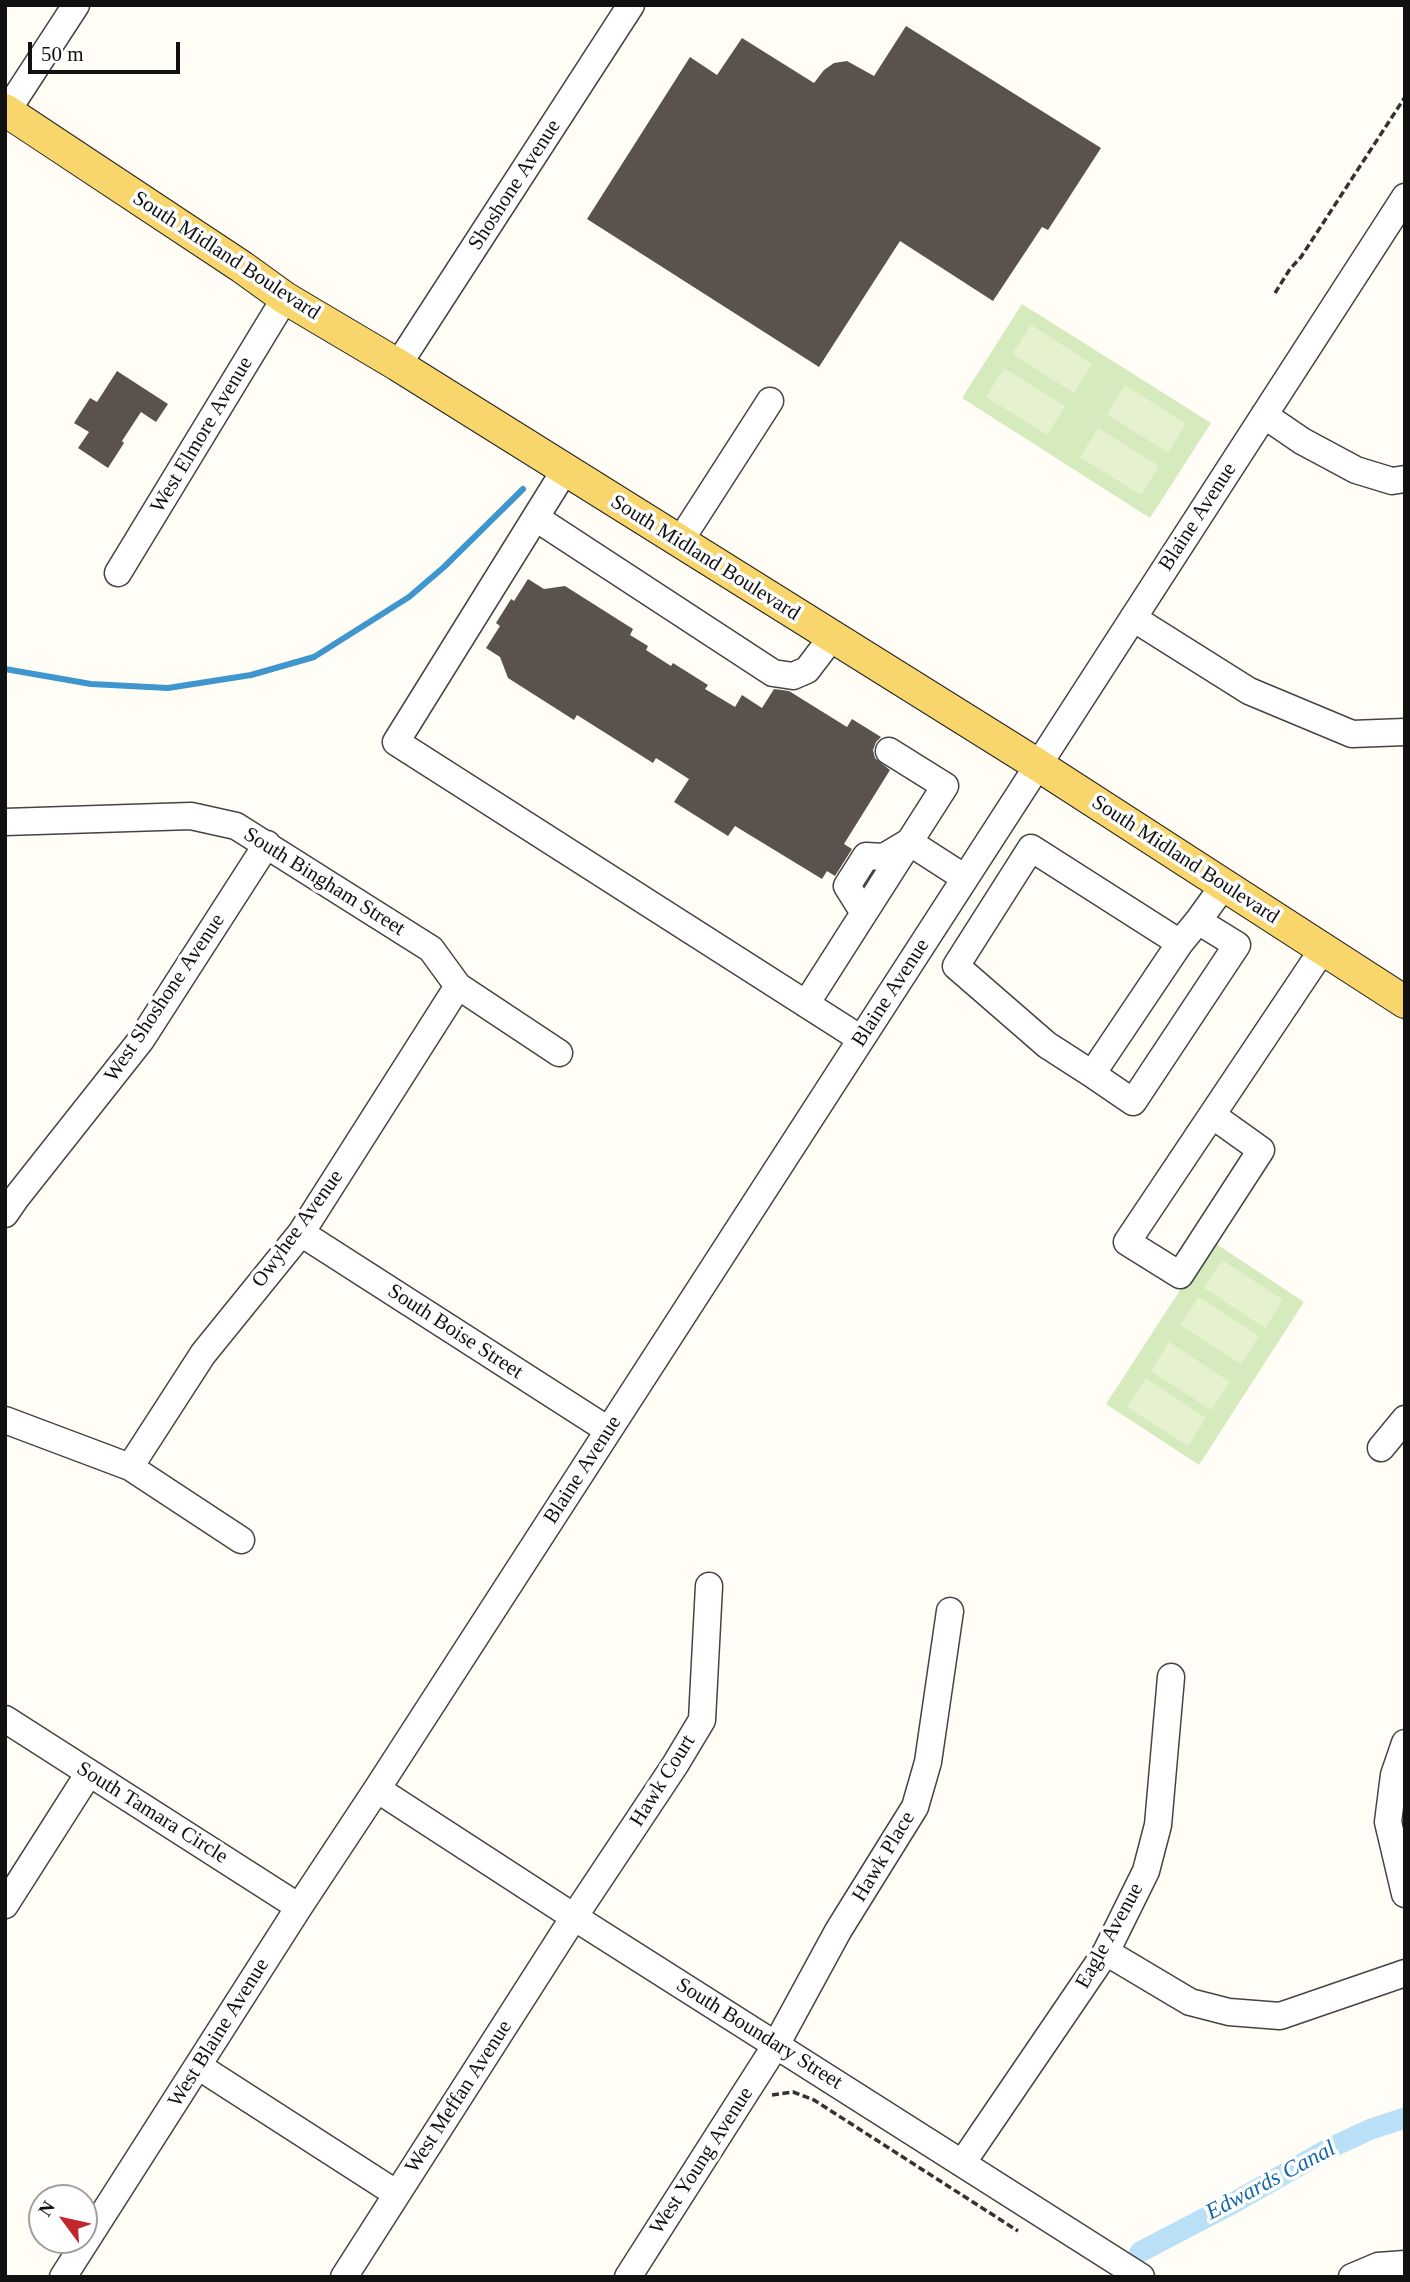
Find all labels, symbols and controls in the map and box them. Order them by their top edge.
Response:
scale bar [32,28,184,72]
text: 50 m [41,42,84,66]
street label: Shoshone Avenue [463,115,567,255]
street label: South Midland Boulevard [128,186,324,326]
street label: West Elmore Avenue [145,352,259,518]
street label: Blaine Avenue [1154,458,1242,576]
street label: South Midland Boulevard [606,490,804,626]
street label: South Midland Boulevard [1087,790,1283,930]
street label: South Bingham Street [239,822,409,942]
street label: West Shoshone Avenue [99,909,231,1087]
street label: Blaine Avenue [847,934,935,1052]
street label: Owyhee Avenue [247,1165,349,1293]
street label: South Boise Street [383,1279,527,1385]
street label: Blaine Avenue [539,1411,627,1529]
street label: Hawk Court [625,1731,701,1831]
street label: South Tamara Circle [72,1756,232,1870]
street label: Hawk Place [847,1807,921,1907]
street label: Eagle Avenue [1071,1879,1149,1993]
street label: West Blaine Avenue [163,1954,275,2112]
street label: South Boundary Street [671,1973,847,2095]
street label: West Meffan Avenue [400,2016,518,2178]
street label: West Young Avenue [645,2083,759,2239]
water label: Edwards Canal [1201,2135,1341,2227]
north arrow [28,2184,98,2254]
text: N [34,2197,59,2220]

